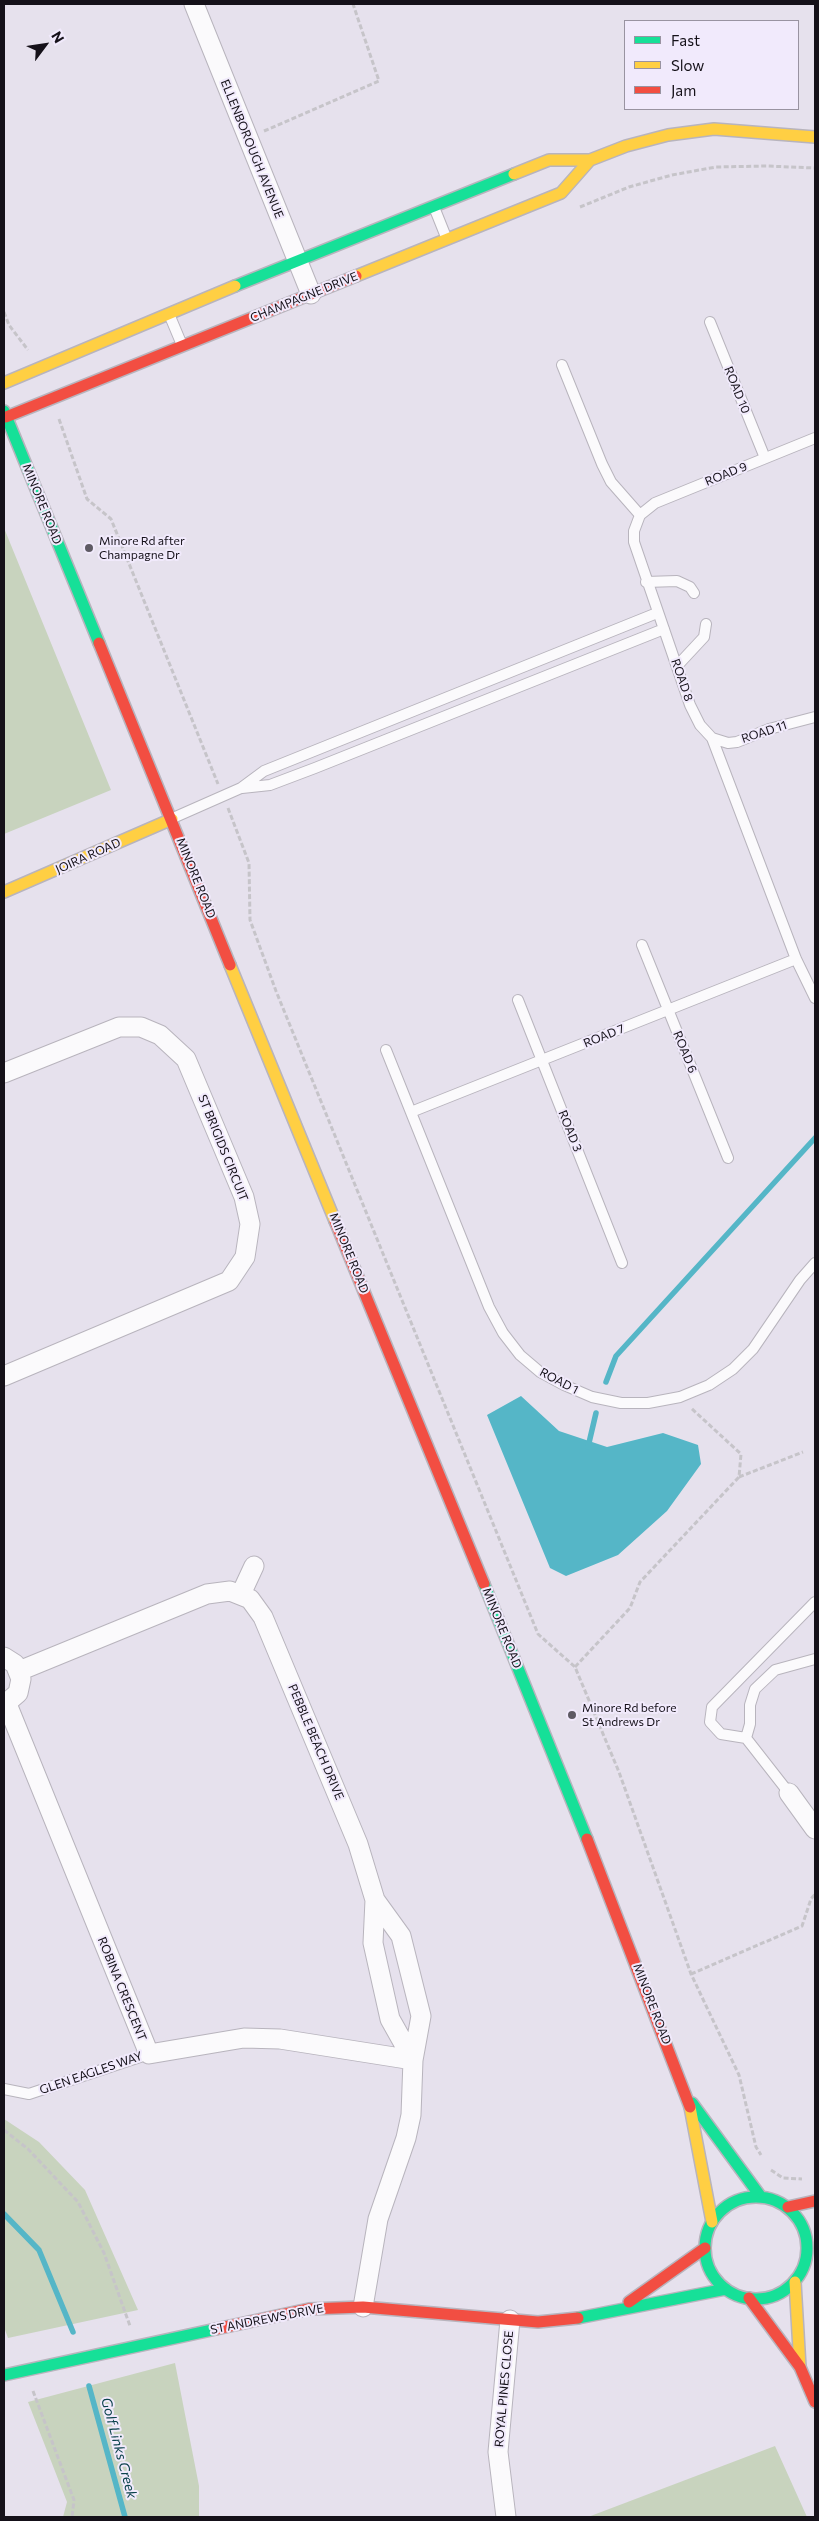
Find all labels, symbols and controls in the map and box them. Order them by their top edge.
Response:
north arrow [20,20,70,70]
legend [624,20,799,110]
text: N [48,28,68,46]
text: Fast [671,31,700,49]
text: Slow [671,56,704,74]
street label: ELLENBOROUGH AVENUE [217,77,287,221]
text: Jam [671,81,696,99]
street label: CHAMPAGNE DRIVE [248,269,360,325]
street label: ROAD 10 [721,364,753,416]
street label: ROAD 9 [703,459,749,489]
street label: MINORE ROAD [19,462,65,546]
place label: Minore Rd after Champagne Dr [99,534,185,562]
marker: Minore Rd after Champagne Dr [83,542,95,554]
street label: ROAD 8 [668,657,696,703]
street label: ROAD 11 [739,718,789,746]
street label: JOIRA ROAD [53,835,123,877]
street label: MINORE ROAD [173,836,219,920]
street label: ROAD 7 [581,1021,627,1051]
street label: ROAD 6 [670,1029,700,1075]
street label: ST BRIGIDS CIRCUIT [195,1093,251,1203]
street label: ROAD 3 [555,1108,585,1154]
street label: MINORE ROAD [326,1211,372,1295]
street label: ROAD 1 [537,1365,581,1397]
street label: MINORE ROAD [479,1586,525,1670]
street label: PEBBLE BEACH DRIVE [285,1682,347,1802]
place label: Minore Rd before St Andrews Dr [582,1701,677,1729]
marker: Minore Rd before St Andrews Dr [566,1709,578,1721]
street label: ROBINA CRESCENT [95,1935,149,2043]
street label: MINORE ROAD [630,1961,674,2047]
street label: GLEN EAGLES WAY [38,2049,144,2097]
street label: ST ANDREWS DRIVE [209,2301,325,2337]
street label: ROYAL PINES CLOSE [492,2330,516,2448]
water label: Golf Links Creek [97,2396,141,2500]

